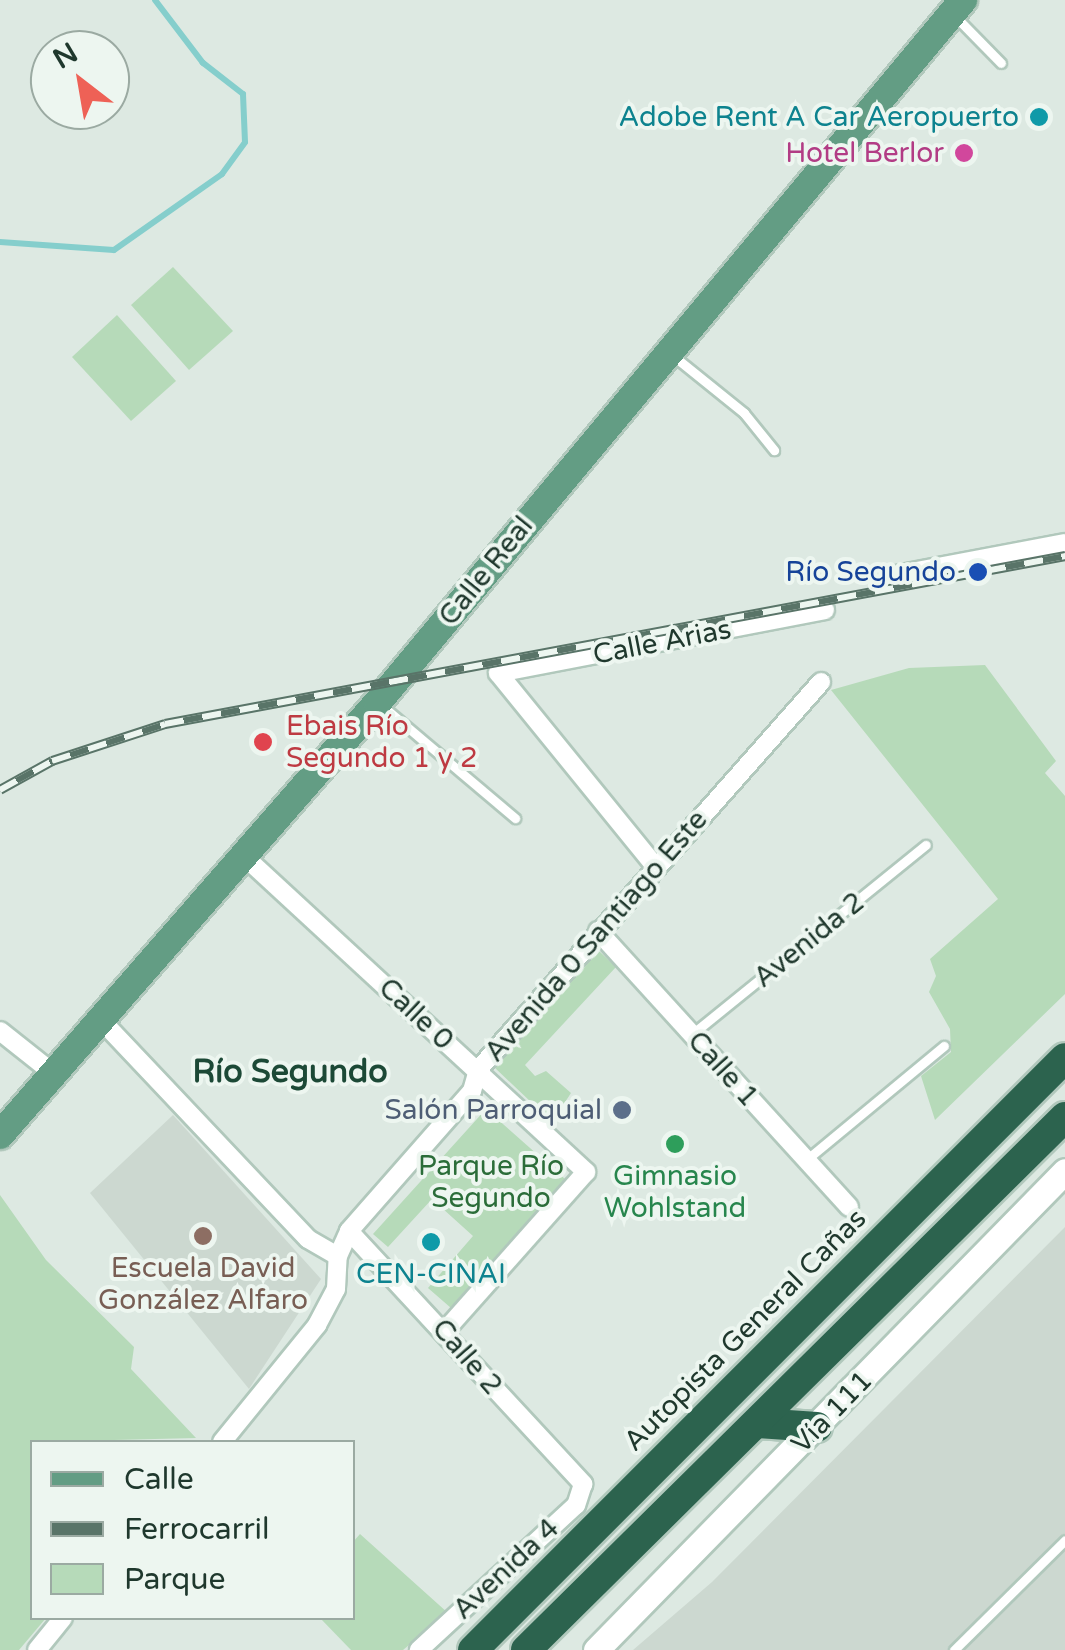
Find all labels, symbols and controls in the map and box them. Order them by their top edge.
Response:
north arrow [30,30,130,130]
text: N [47,36,84,76]
place label: Adobe Rent A Car Aeropuerto [619,100,1019,134]
marker: Adobe Rent A Car Aeropuerto [1028,106,1050,128]
place label: Hotel Berlor [785,136,944,170]
marker: Hotel Berlor [953,142,975,164]
street label: Calle Real [432,510,540,632]
place label: Río Segundo [785,555,956,589]
marker: Río Segundo [965,559,991,585]
street label: Calle Arias [590,612,734,672]
place label: Ebais Río Segundo 1 y 2 [286,709,478,775]
marker: Ebais Río Segundo 1 y 2 [250,729,276,755]
street label: Avenida 0 Santiago Este [478,803,714,1069]
street label: Avenida 2 [747,885,871,995]
street label: Calle 0 [372,971,460,1057]
street label: Calle 1 [680,1024,766,1114]
district label: Río Segundo [192,1053,388,1091]
place label: Salón Parroquial [384,1093,602,1127]
marker: Salón Parroquial [611,1099,633,1121]
marker: Gimnasio Wohlstand [664,1133,686,1155]
park label: Parque Río Segundo [418,1149,564,1215]
place label: Gimnasio Wohlstand [604,1159,746,1225]
street label: Autopista General Cañas [617,1202,873,1458]
marker: Escuela David González Alfaro [192,1225,214,1247]
marker: CEN-CINAI [420,1231,442,1253]
place label: Escuela David González Alfaro [98,1251,308,1317]
place label: CEN-CINAI [356,1257,506,1291]
street label: Calle 2 [425,1312,509,1402]
street label: Vía 111 [785,1364,879,1460]
legend [30,1440,355,1620]
text: Calle [124,1461,194,1498]
text: Ferrocarril [124,1511,270,1548]
street label: Avenida 4 [446,1511,566,1627]
text: Parque [124,1561,225,1598]

